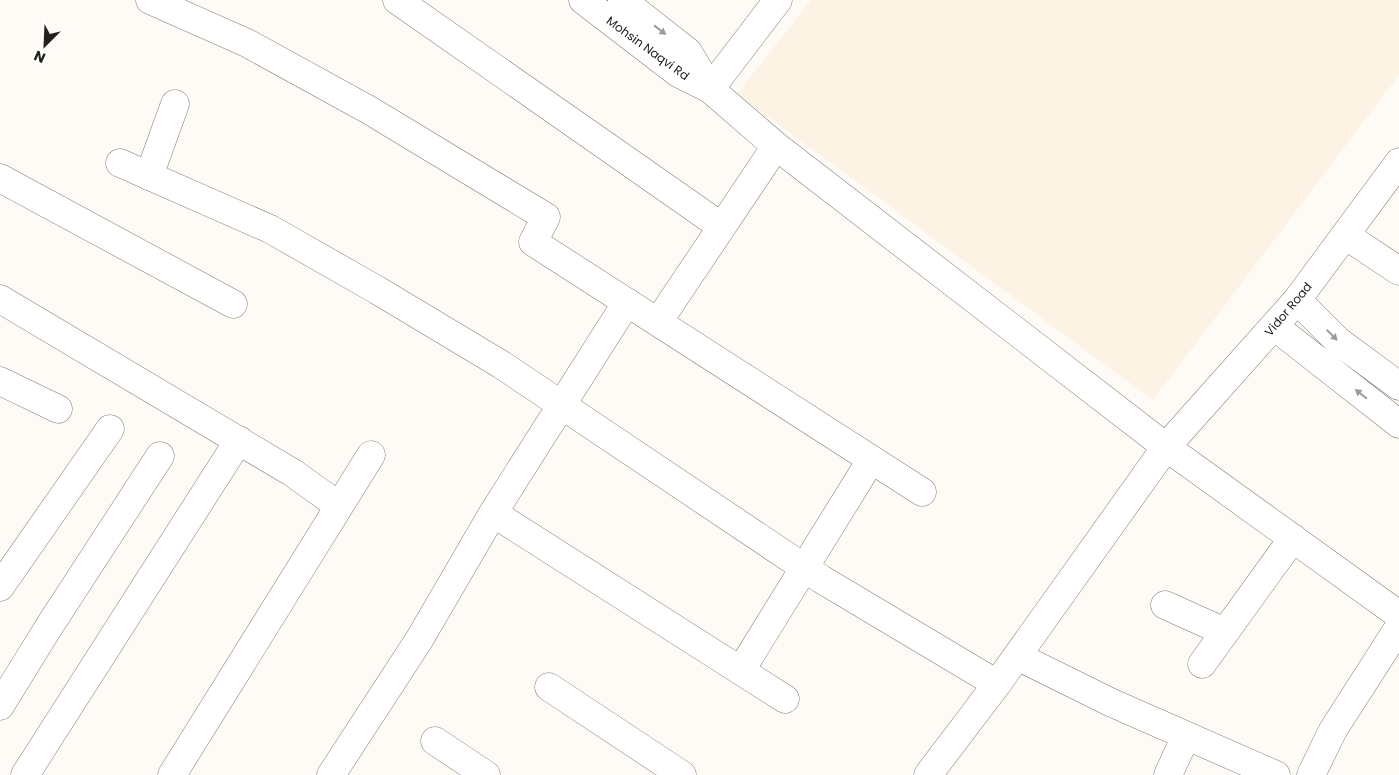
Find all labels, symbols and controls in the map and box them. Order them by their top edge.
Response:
street label: Mohsin Naqvi Rd [603,12,693,84]
north arrow [20,20,70,70]
one-way arrow [653,25,667,35]
text: N [31,46,49,68]
street label: Vidor Road [1260,278,1316,340]
one-way arrow [1326,328,1338,340]
one-way arrow [1354,389,1368,399]

